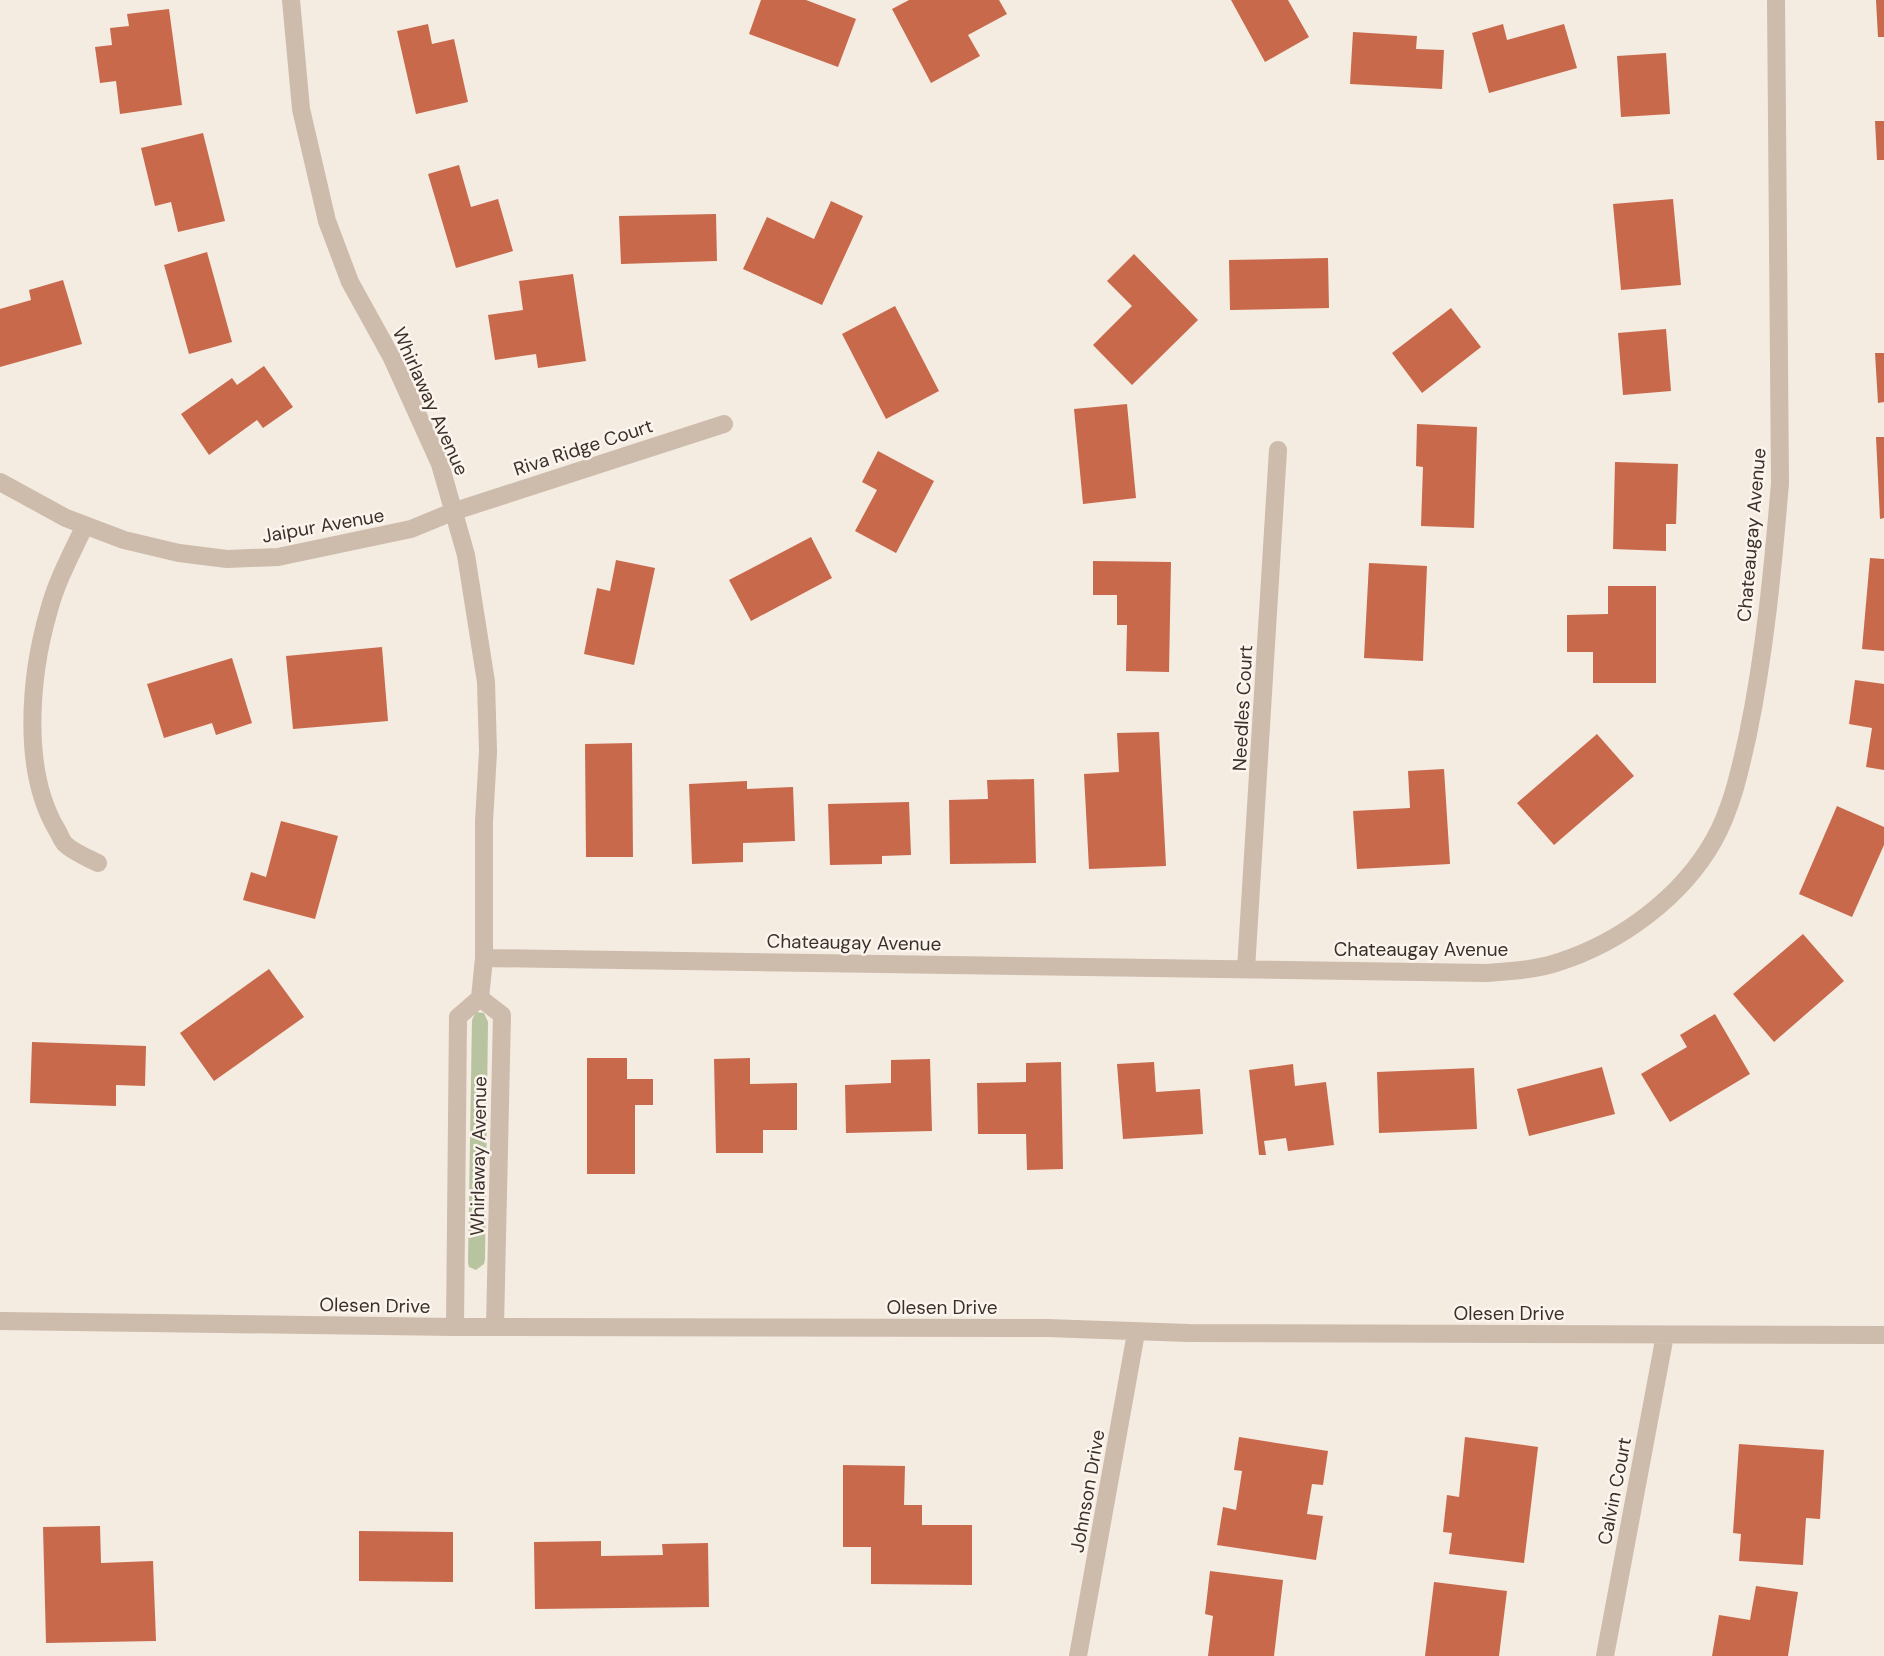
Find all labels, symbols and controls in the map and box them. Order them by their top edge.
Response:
street label: Whirlaway Avenue [387,323,474,479]
street label: Riva Ridge Court [510,413,656,482]
street label: Chateaugay Avenue [1731,447,1772,623]
street label: Jaipur Avenue [260,502,386,549]
street label: Needles Court [1227,644,1258,772]
street label: Chateaugay Avenue [766,928,942,957]
street label: Chateaugay Avenue [1334,937,1508,962]
street label: Whirlaway Avenue [465,1076,492,1236]
street label: Olesen Drive [319,1292,431,1319]
street label: Olesen Drive [886,1295,998,1320]
street label: Olesen Drive [1453,1301,1565,1326]
street label: Johnson Drive [1064,1428,1111,1555]
street label: Calvin Court [1592,1435,1637,1547]

